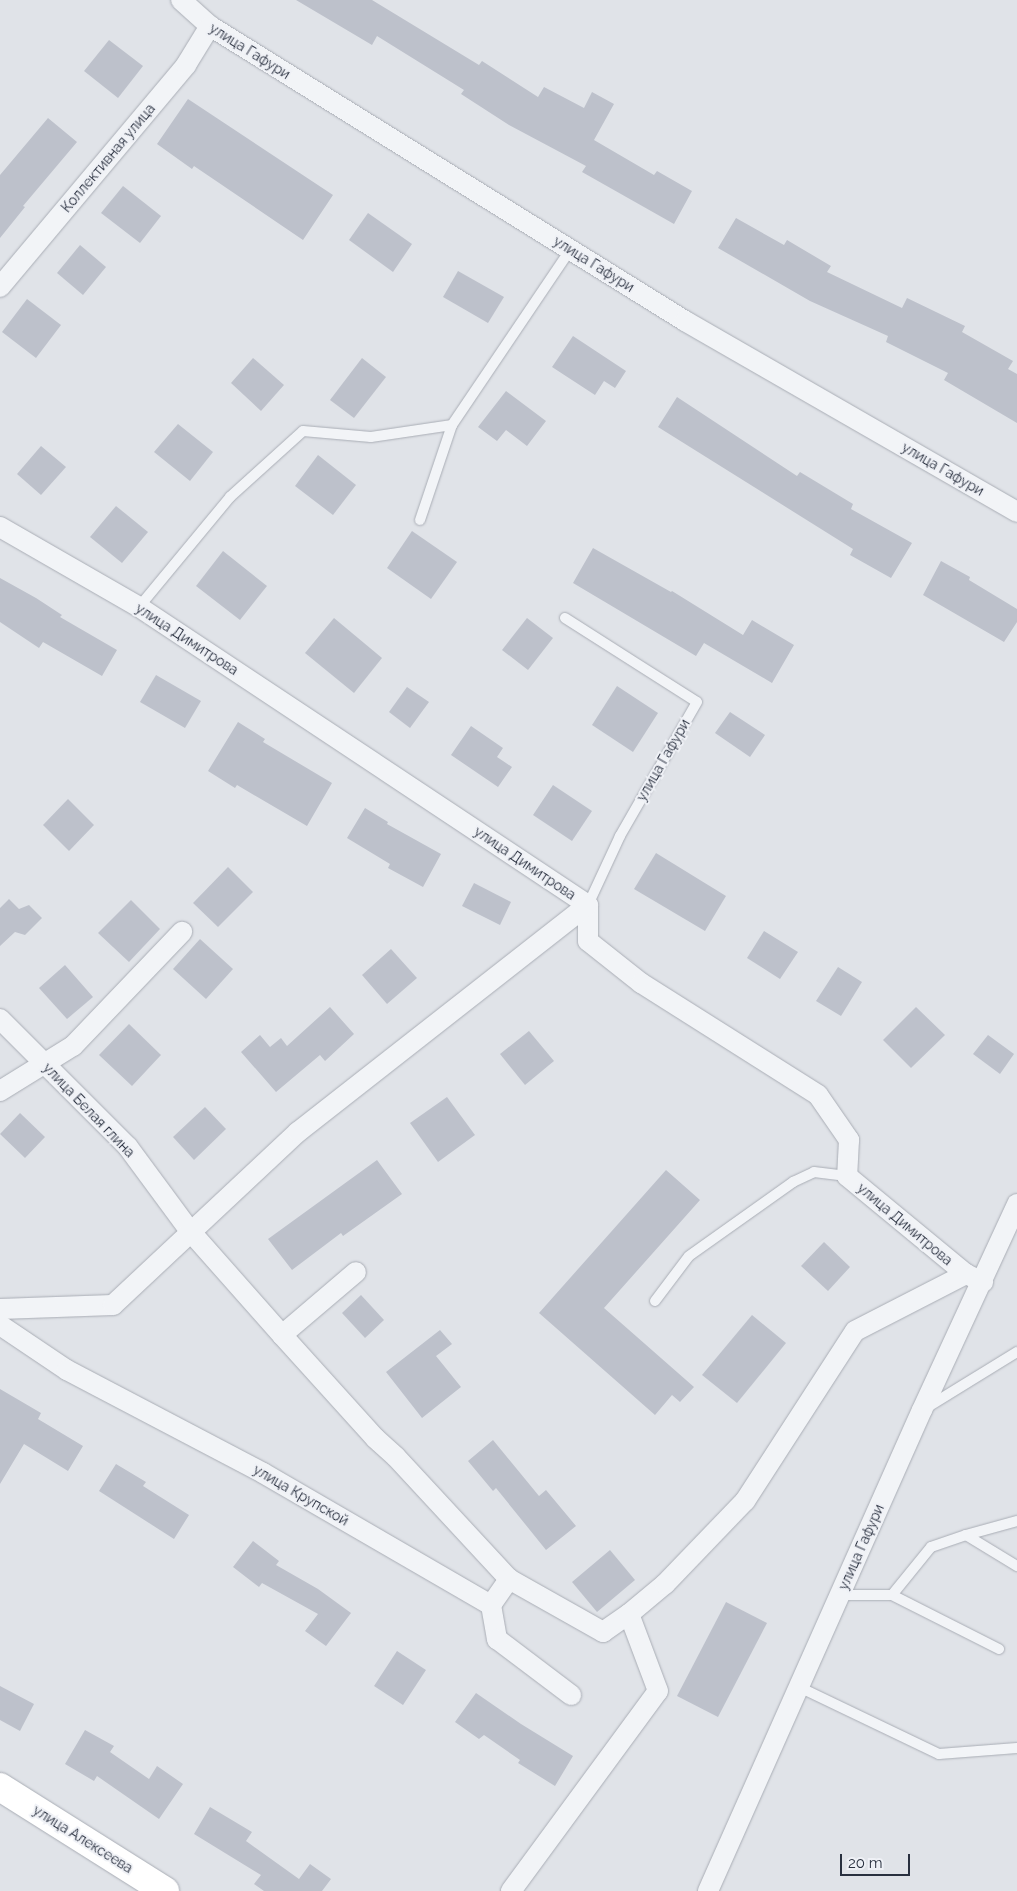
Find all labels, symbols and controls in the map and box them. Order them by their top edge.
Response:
street label: улица Гафури [207,19,293,83]
street label: Коллективная улица [58,100,158,216]
street label: улица Гафури [551,232,637,296]
street label: улица Гафури [899,439,987,499]
street label: улица Димитрова [133,600,241,678]
street label: улица Гафури [633,716,693,804]
street label: улица Димитрова [471,823,579,903]
street label: улица Белая глина [40,1059,138,1161]
street label: улица Димитрова [854,1179,956,1269]
street label: улица Крупской [250,1461,352,1529]
street label: улица Гафури [835,1502,887,1592]
street label: улица Алексеева [30,1801,136,1877]
scale bar [842,1844,912,1876]
text: 20 m [848,1854,883,1872]

